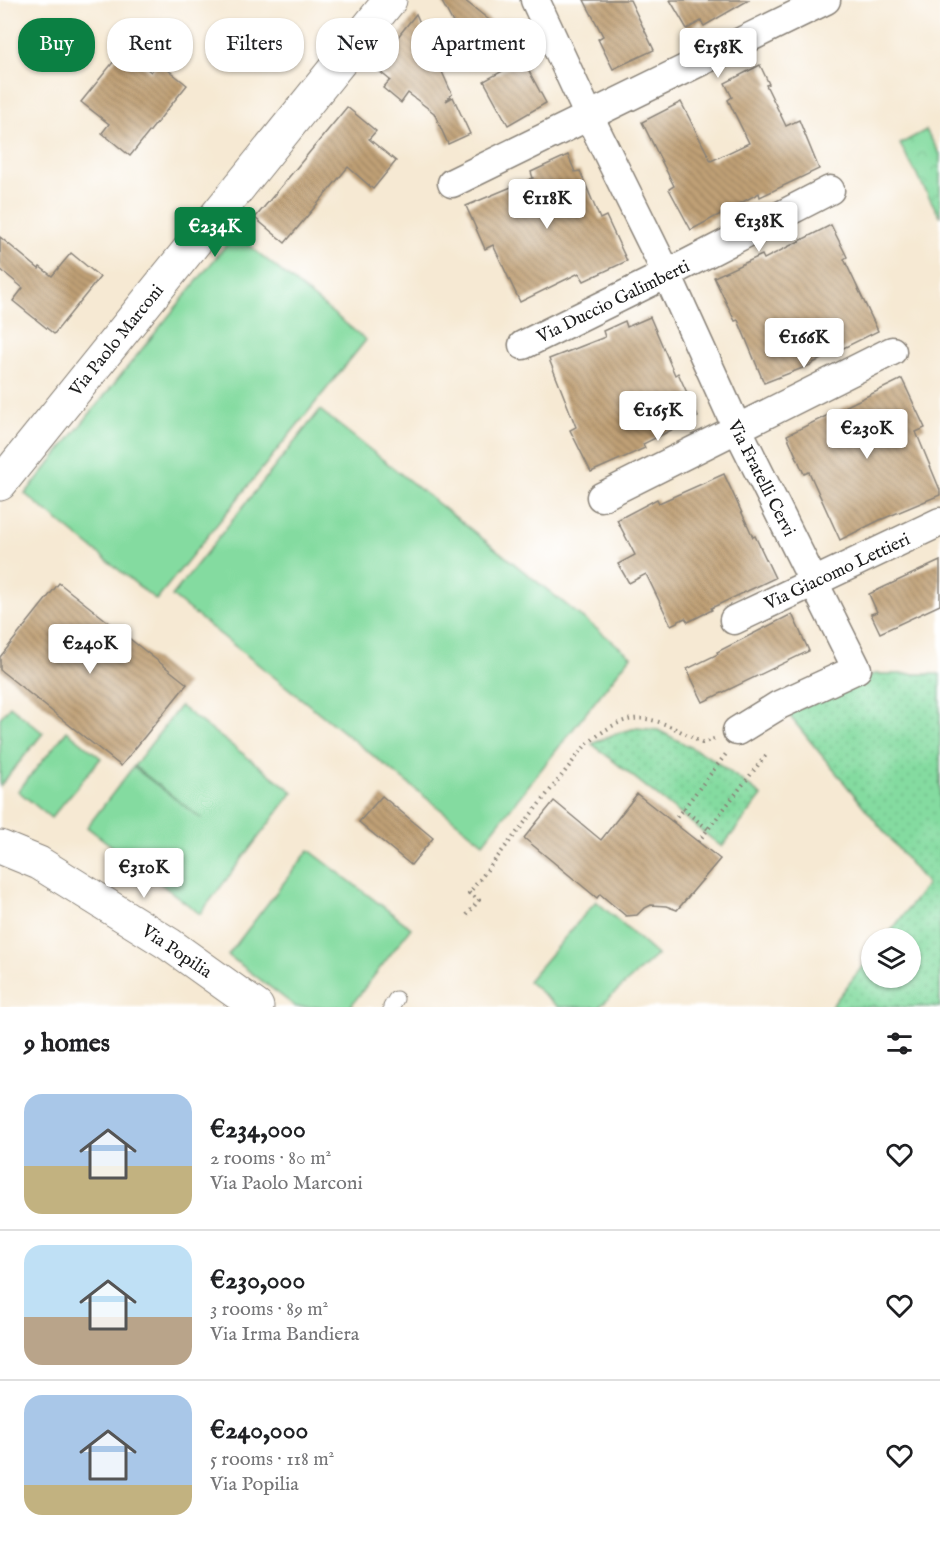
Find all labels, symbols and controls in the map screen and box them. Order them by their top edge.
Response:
chip: Buy [18,18,95,72]
chip: Rent [107,18,193,72]
chip: Filters [205,18,304,72]
chip: New [316,18,399,72]
chip: Apartment [411,18,546,72]
pin: €158K [676,28,760,79]
text: €158K [694,35,742,60]
pin: €118K [505,179,589,230]
text: €118K [523,186,571,211]
pin: €138K [717,202,801,253]
pin: €234K [173,207,257,258]
text: €138K [735,209,783,234]
text: €234K [189,214,241,239]
street label: Via Duccio Galimberti [533,255,694,350]
street label: Via Paolo Marconi [64,280,169,402]
pin: €166K [762,318,846,369]
text: €166K [779,325,829,350]
pin: €165K [616,391,700,442]
text: €165K [633,398,683,423]
pin: €230K [825,409,909,460]
street label: Via Fratelli Cervi [721,416,800,541]
text: €230K [841,416,893,441]
street label: Via Giacomo Lettieri [760,528,914,617]
pin: €240K [48,624,132,675]
text: €240K [62,631,118,656]
pin: €310K [102,848,186,899]
text: €310K [119,855,169,880]
street label: Via Popilia [136,920,216,984]
map controls [861,928,921,988]
button: layers [861,928,921,988]
text: 9 homes [24,1027,110,1060]
icon: filters [883,1027,916,1060]
text: €234,000 [210,1113,306,1146]
icon: home [72,1118,144,1190]
icon: heart [883,1138,916,1171]
text: 2 rooms · 80 m² [210,1146,331,1171]
text: Via Paolo Marconi [210,1171,363,1196]
text: €230,000 [210,1264,305,1297]
icon: home [72,1269,144,1341]
icon: heart [883,1289,916,1322]
text: 3 rooms · 89 m² [210,1297,328,1322]
text: Via Irma Bandiera [210,1322,359,1347]
text: €240,000 [210,1414,308,1447]
icon: home [72,1419,144,1491]
icon: heart [883,1439,916,1472]
text: 5 rooms · 118 m² [210,1447,334,1472]
text: Via Popilia [210,1472,299,1497]

